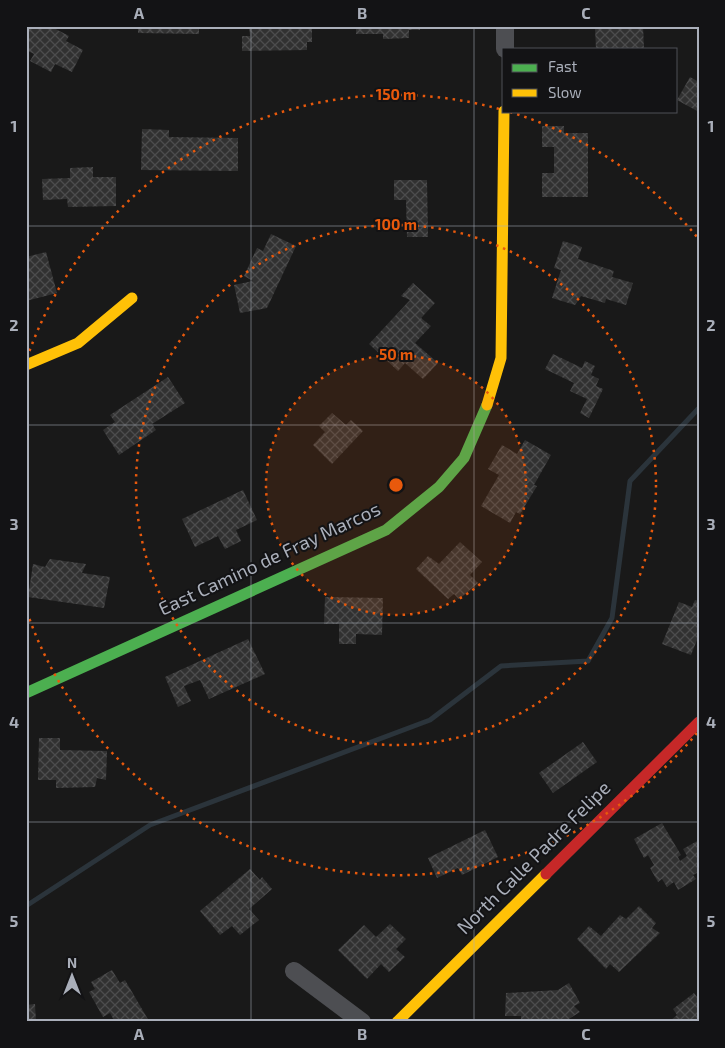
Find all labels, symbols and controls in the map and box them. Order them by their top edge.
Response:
text: A [134,3,145,22]
text: B [357,3,367,22]
text: C [581,3,591,22]
legend [502,48,678,112]
text: Fast [548,57,578,75]
text: Slow [548,83,582,101]
text: 150 m [376,85,416,103]
text: 1 [11,116,17,135]
text: 1 [708,116,714,135]
text: 100 m [375,215,417,233]
text: 2 [9,315,19,334]
text: 2 [706,315,716,334]
text: 50 m [379,345,413,363]
centre of rings [387,476,405,494]
street label: East Camino de Fray Marcos [154,496,384,620]
text: 3 [9,514,19,533]
text: 3 [706,514,716,533]
text: 4 [9,712,19,731]
text: 4 [706,712,716,731]
street label: North Calle Padre Felipe [452,776,614,938]
text: 5 [10,911,19,930]
text: 5 [707,911,716,930]
north arrow [48,950,98,1000]
text: N [67,954,77,971]
text: A [134,1024,145,1043]
text: B [357,1024,367,1043]
text: C [581,1024,591,1043]

